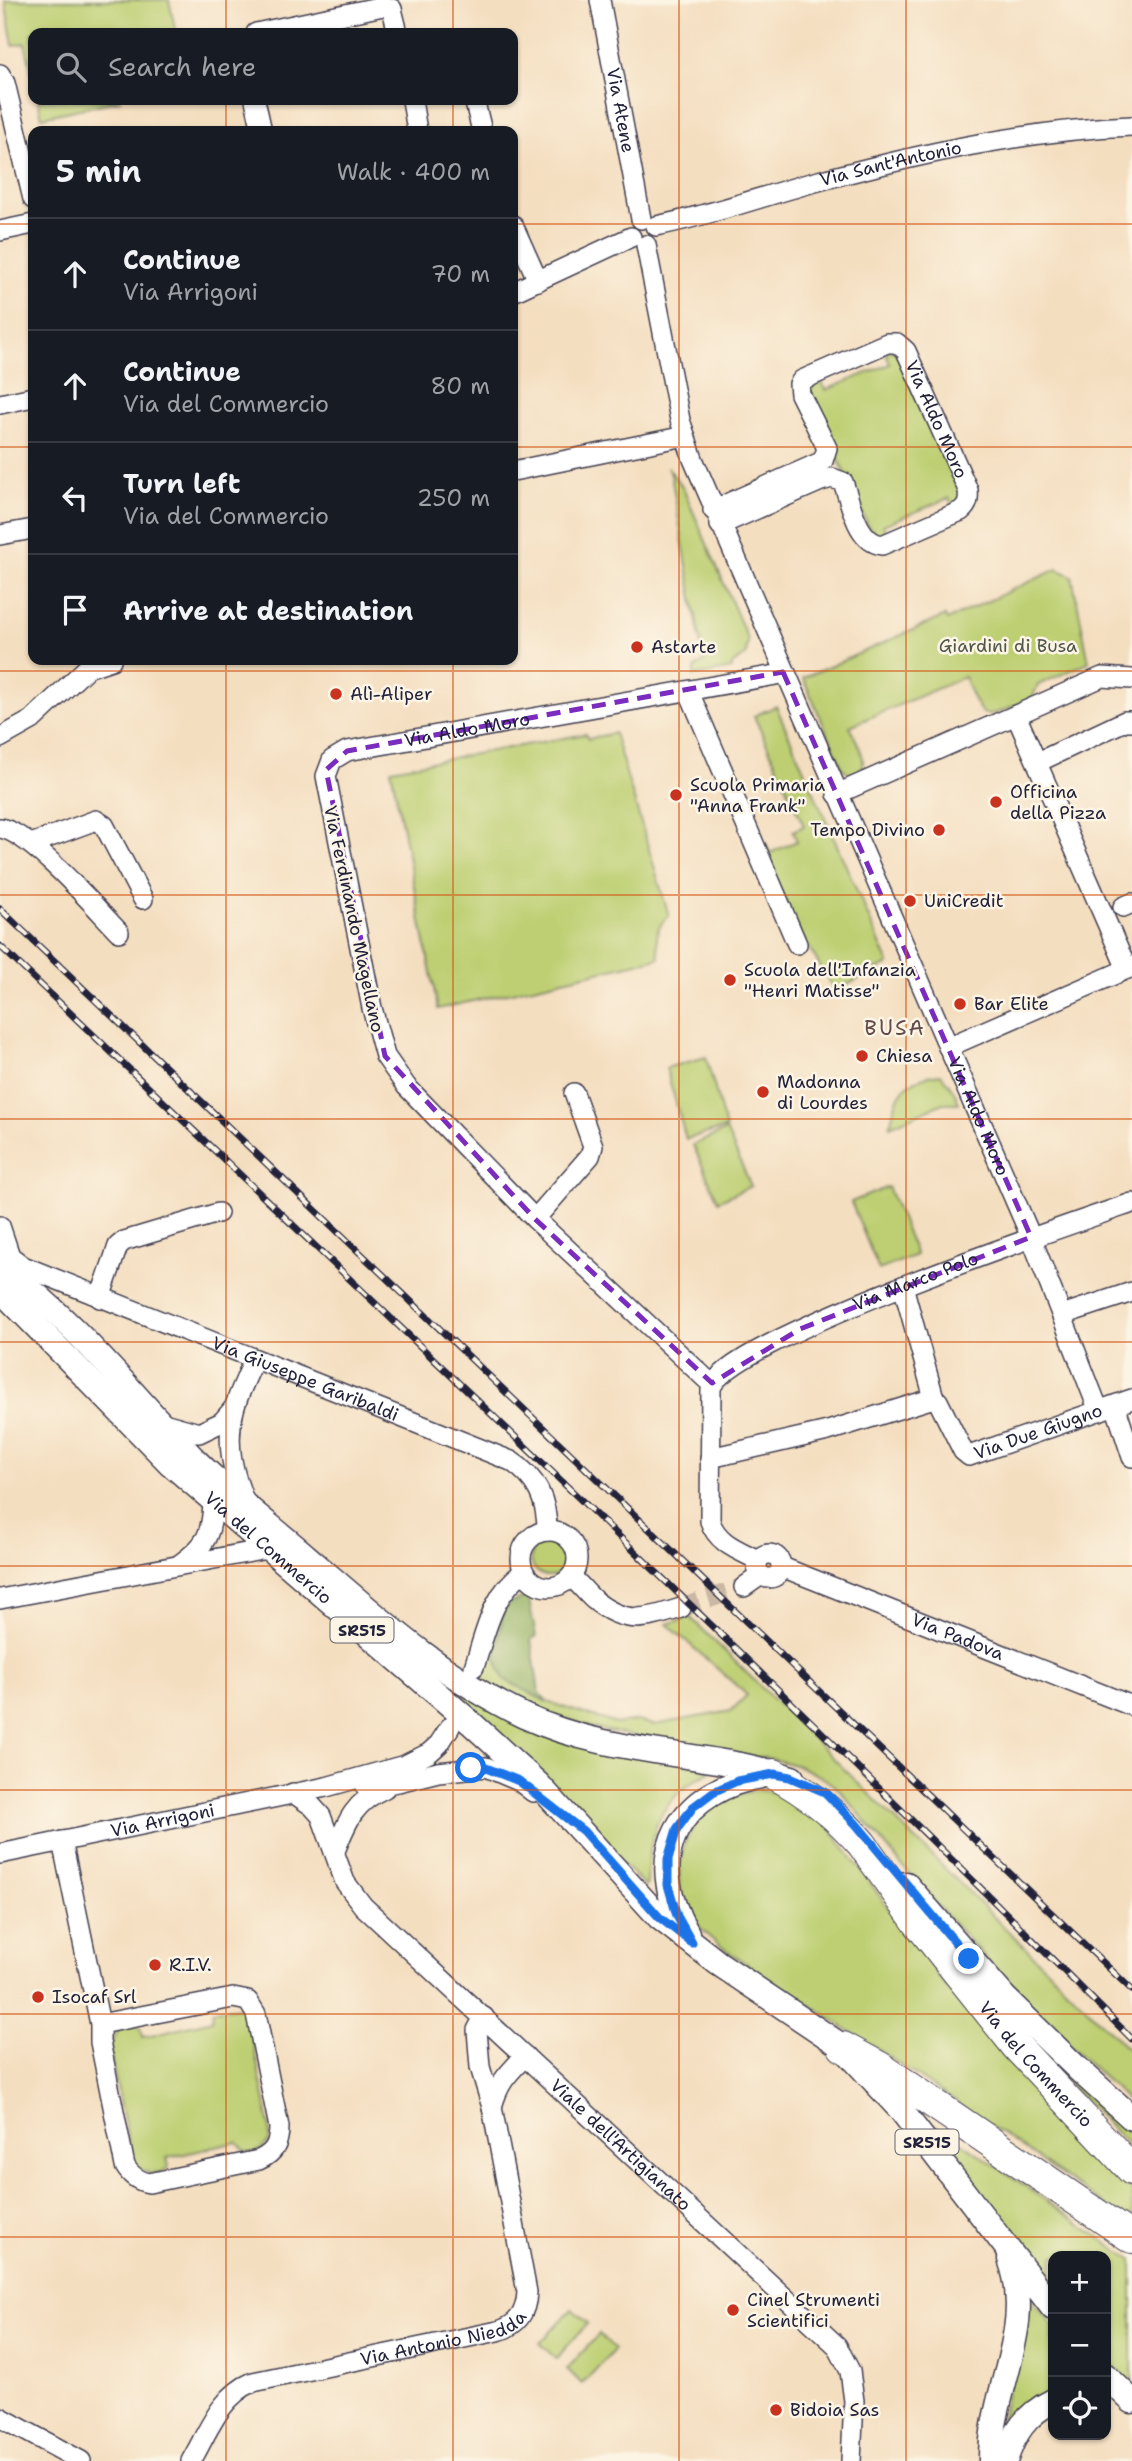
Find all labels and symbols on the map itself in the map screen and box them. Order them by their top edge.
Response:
street label: Via Atene [601,66,640,155]
street label: Via Sant'Antonio [817,135,964,192]
street label: Via Aldo Moro [900,356,973,482]
park label: Giardini di Busa [939,634,1077,658]
place label: Astarte [651,635,716,659]
marker: Astarte [629,639,645,655]
place label: Alì-Aliper [350,682,432,706]
marker: Alì-Aliper [328,686,344,702]
street label: Via Aldo Moro [402,707,532,753]
place label: Scuola Primaria "Anna Frank" [690,773,825,818]
place label: Officina della Pizza [1010,780,1106,825]
marker: Scuola Primaria "Anna Frank" [668,787,684,803]
marker: Officina della Pizza [988,794,1004,810]
street label: Via Ferdinando Magellano [318,803,390,1035]
place label: Tempo Divino [810,818,925,842]
marker: Tempo Divino [931,822,947,838]
place label: UniCredit [924,889,1004,913]
marker: UniCredit [902,893,918,909]
place label: Scuola dell'Infanzia "Henri Matisse" [744,958,916,1003]
marker: Scuola dell'Infanzia "Henri Matisse" [722,972,738,988]
place label: Bar Elite [974,992,1049,1016]
marker: Bar Elite [952,996,968,1012]
district label: BUSA [864,1014,926,1042]
place label: Chiesa [876,1044,932,1068]
marker: Chiesa [854,1048,870,1064]
street label: Via Aldo Moro [942,1053,1015,1179]
place label: Madonna di Lourdes [777,1070,868,1115]
marker: Madonna di Lourdes [755,1084,771,1100]
street label: Via Marco Polo [849,1246,982,1317]
street label: Via Giuseppe Garibaldi [208,1331,402,1427]
street label: Via Due Giugno [971,1398,1106,1465]
street label: Via del Commercio [199,1486,337,1610]
street label: Via Padova [908,1608,1007,1666]
road number: SR515 [330,1618,394,1642]
route start [455,1752,486,1783]
street label: Via Arrigoni [108,1798,217,1843]
route end [953,1943,984,1974]
place label: R.I.V. [169,1953,212,1977]
marker: R.I.V. [147,1957,163,1973]
place label: Isocaf Srl [52,1985,137,2009]
marker: Isocaf Srl [30,1989,46,2005]
street label: Via del Commercio [973,1996,1098,2133]
street label: Viale dell'Artigianato [545,2074,696,2216]
road number: SR515 [895,2130,958,2154]
place label: Cinel Strumenti Scientifici [747,2288,880,2333]
marker: Cinel Strumenti Scientifici [725,2302,741,2318]
street label: Via Antonio Niedda [358,2306,532,2371]
place label: Bidoia Sas [790,2398,880,2422]
marker: Bidoia Sas [768,2402,784,2418]

